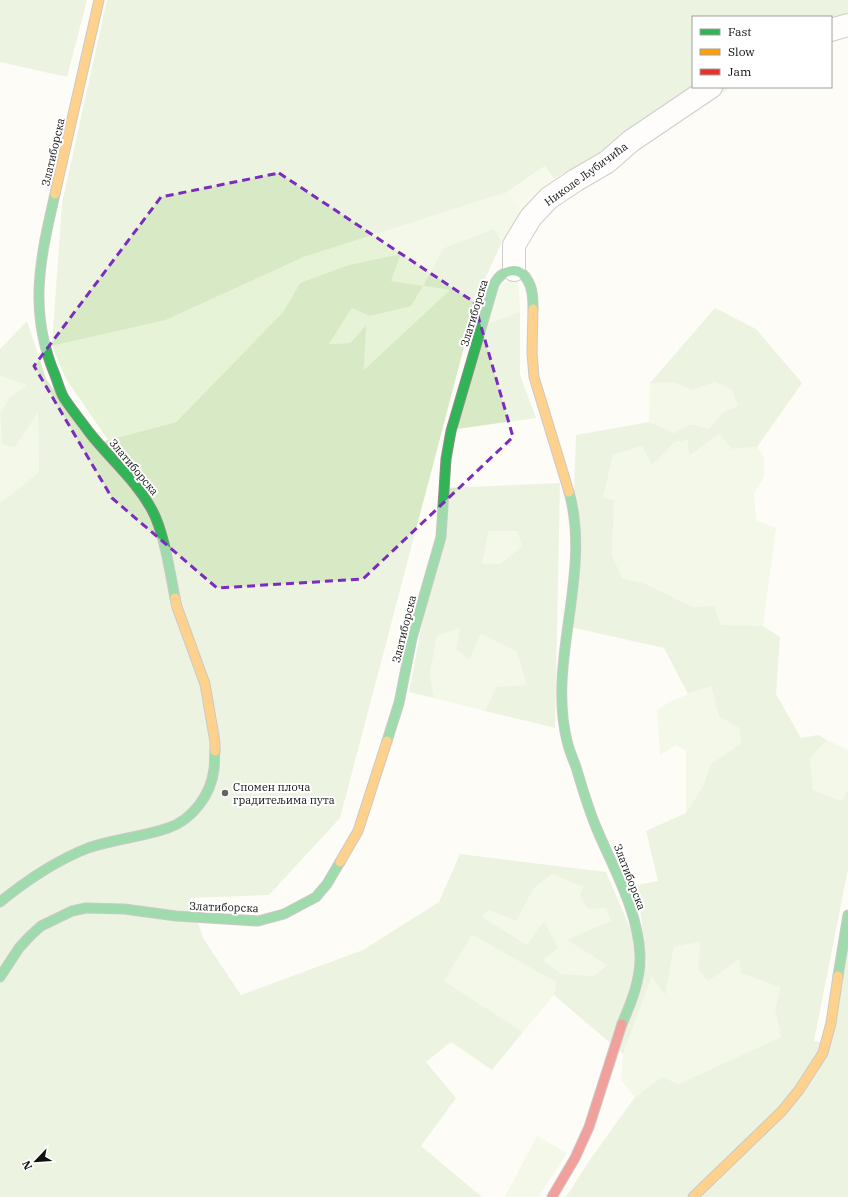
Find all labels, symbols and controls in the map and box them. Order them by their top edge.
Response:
legend [692,16,832,88]
text: Fast [728,24,752,39]
text: Slow [728,44,755,59]
text: Jam [728,64,752,79]
street label: Златиборска [38,117,68,187]
street label: Николе Љубичића [542,139,630,209]
street label: Златиборска [457,278,491,348]
street label: Златиборска [106,436,162,498]
street label: Златиборска [389,594,419,664]
place label: Спомен плоча градитељима пута [233,780,335,807]
marker: Спомен плоча градитељима пута [220,788,230,798]
street label: Златиборска [611,842,649,912]
street label: Златиборска [189,899,259,915]
north arrow [16,1141,56,1181]
text: N [19,1158,35,1172]

